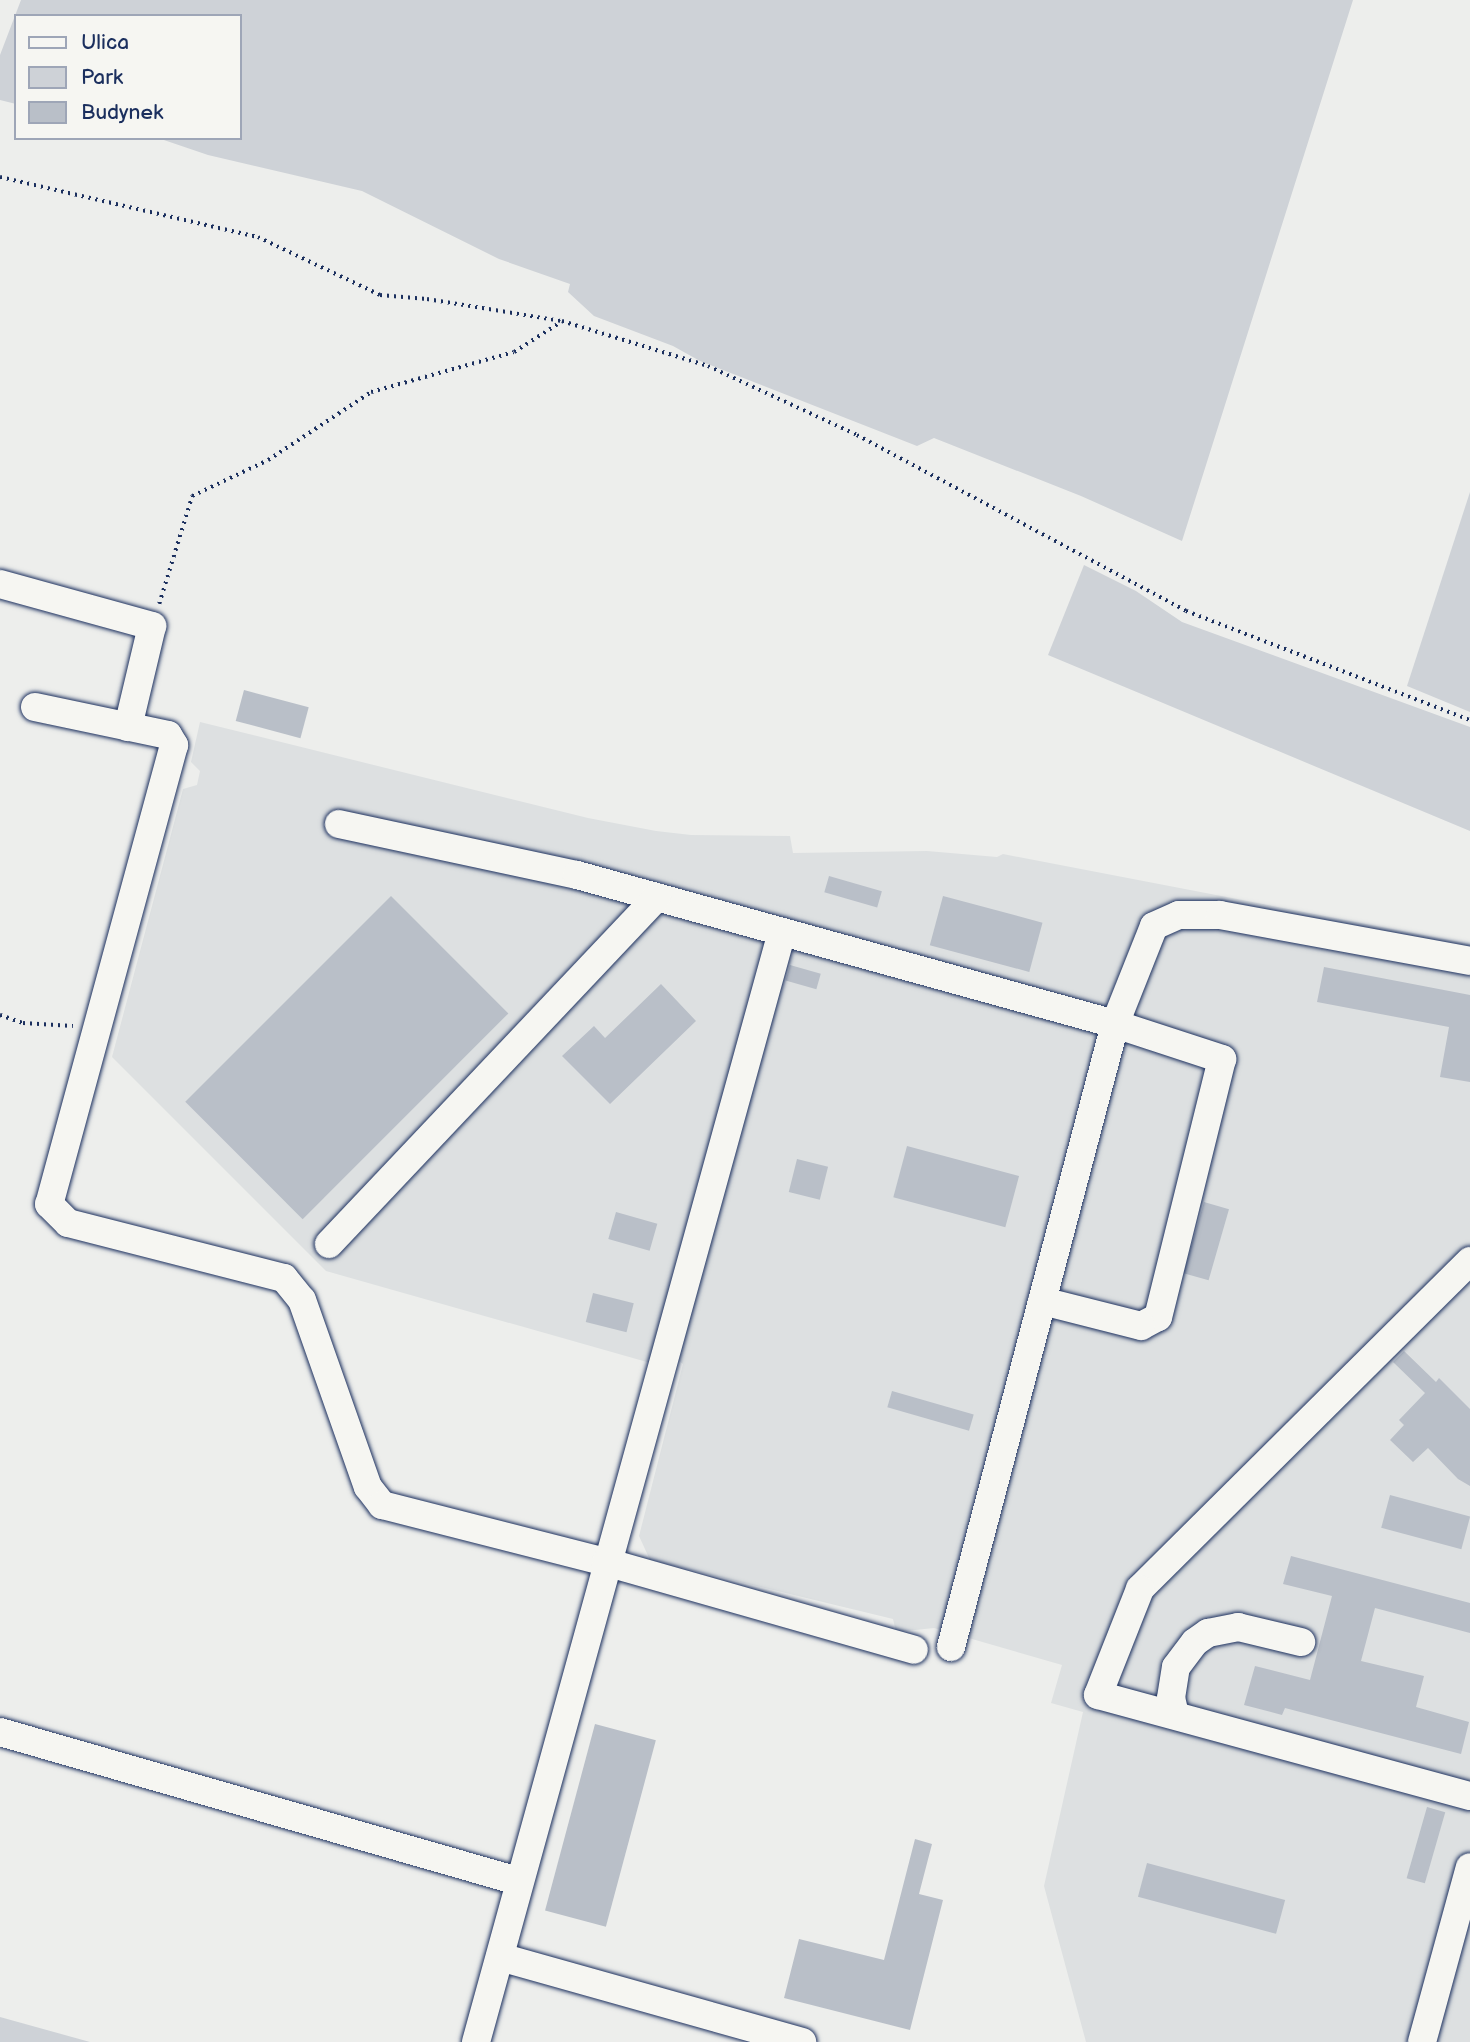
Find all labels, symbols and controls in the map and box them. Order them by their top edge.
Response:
legend [14,14,242,140]
text: Ulica [81,30,129,55]
text: Park [81,65,123,90]
text: Budynek [81,100,163,125]

